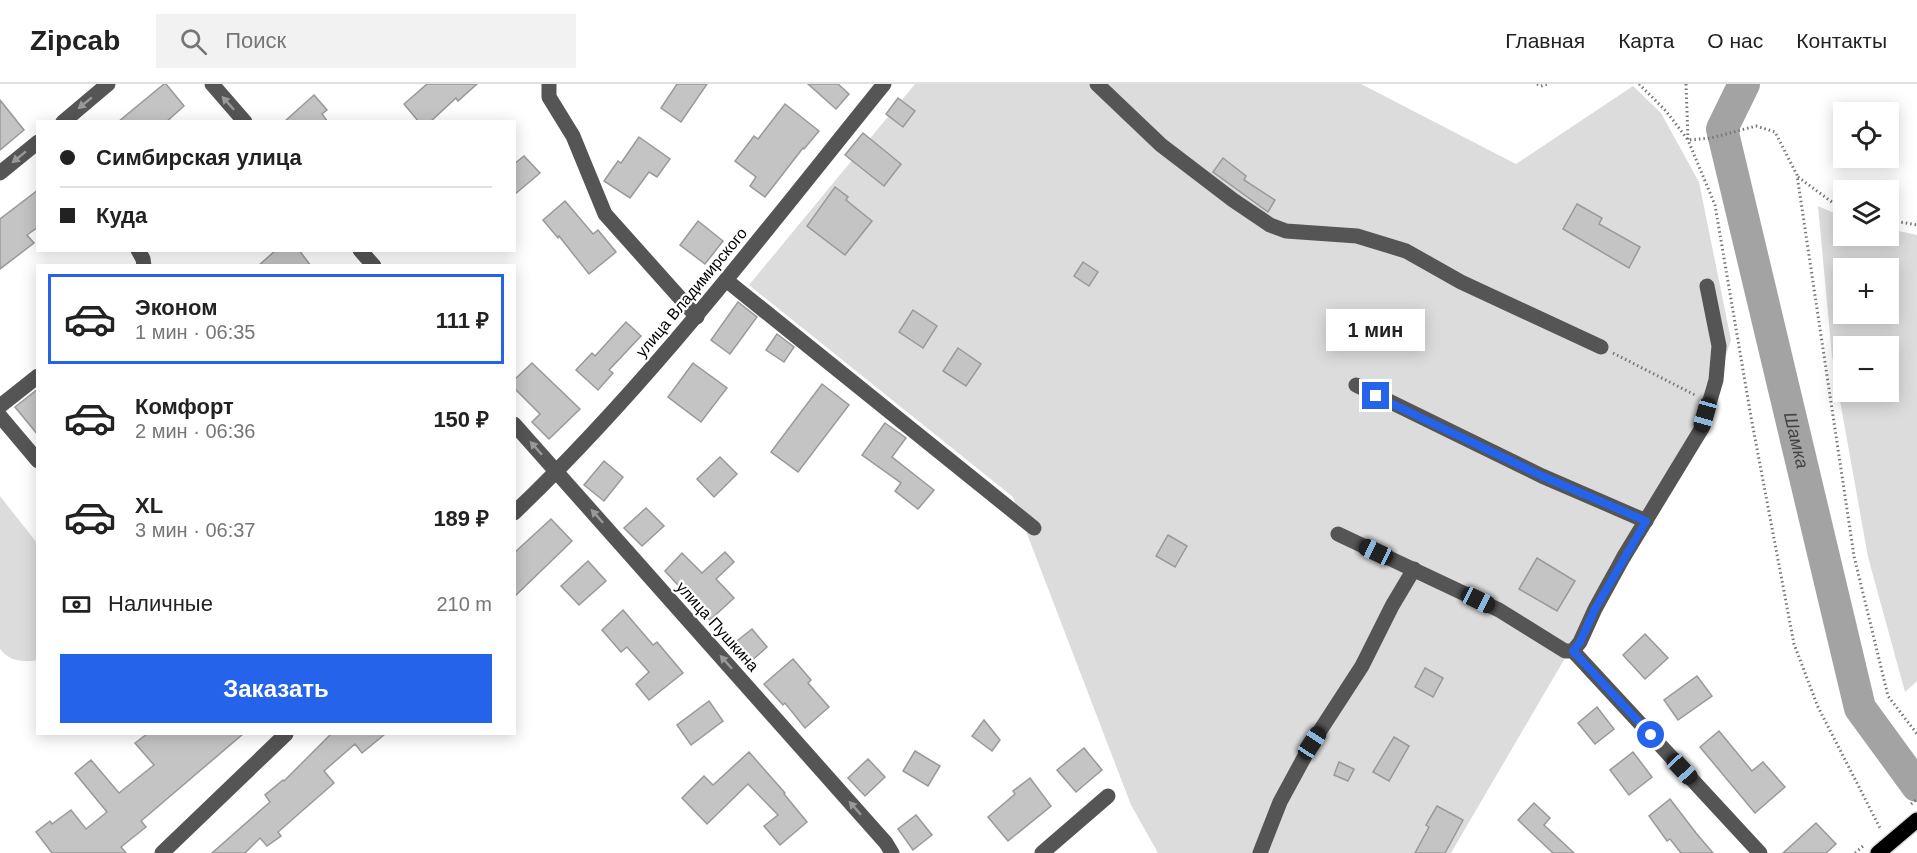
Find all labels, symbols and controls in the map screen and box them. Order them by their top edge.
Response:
search box [156,14,576,68]
text: Zipcab [30,25,120,56]
icon: search [177,25,210,58]
text: Поиск [225,28,286,53]
text: Главная [1505,29,1585,52]
text: Карта [1618,29,1674,52]
text: О нас [1707,29,1763,52]
text: Контакты [1796,29,1887,52]
one-way arrow [78,96,93,108]
one-way arrow [222,96,235,111]
map controls [1833,102,1899,402]
button: locate [1833,102,1899,168]
text: Симбирская улица [96,145,302,170]
one-way arrow [11,151,27,164]
button: layers [1833,180,1899,246]
text: Куда [96,203,147,228]
street label: улица Владимирского [633,224,750,360]
button: + [1833,258,1899,324]
icon: car [63,292,117,346]
text: Эконом [135,295,218,320]
text: 111 ₽ [436,308,489,333]
callout: 1 мин [1326,309,1426,351]
text: 1 мин [1348,319,1403,341]
text: 1 мин · 06:35 [135,321,255,343]
button: − [1833,336,1899,402]
route end [1362,382,1389,409]
icon: car [63,391,117,445]
text: Комфорт [135,394,234,419]
car [1691,395,1719,435]
text: 150 ₽ [433,407,489,432]
water label: Шамка [1780,410,1813,470]
text: 2 мин · 06:36 [135,420,255,442]
one-way arrow [529,440,543,455]
icon: car [63,490,117,544]
text: XL [135,493,163,518]
text: 189 ₽ [433,506,489,531]
one-way arrow [591,509,604,524]
text: 3 мин · 06:37 [135,519,255,541]
car [1356,536,1396,568]
street label: улица Пушкина [673,578,762,675]
car [1458,584,1498,616]
icon: cash [60,588,93,621]
text: Наличные [108,591,213,616]
text: 210 m [436,593,492,615]
button: Заказать [60,654,492,723]
one-way arrow [720,655,733,670]
route start [1637,721,1664,748]
car [1295,723,1329,763]
car [1663,750,1701,788]
one-way arrow [849,801,862,816]

